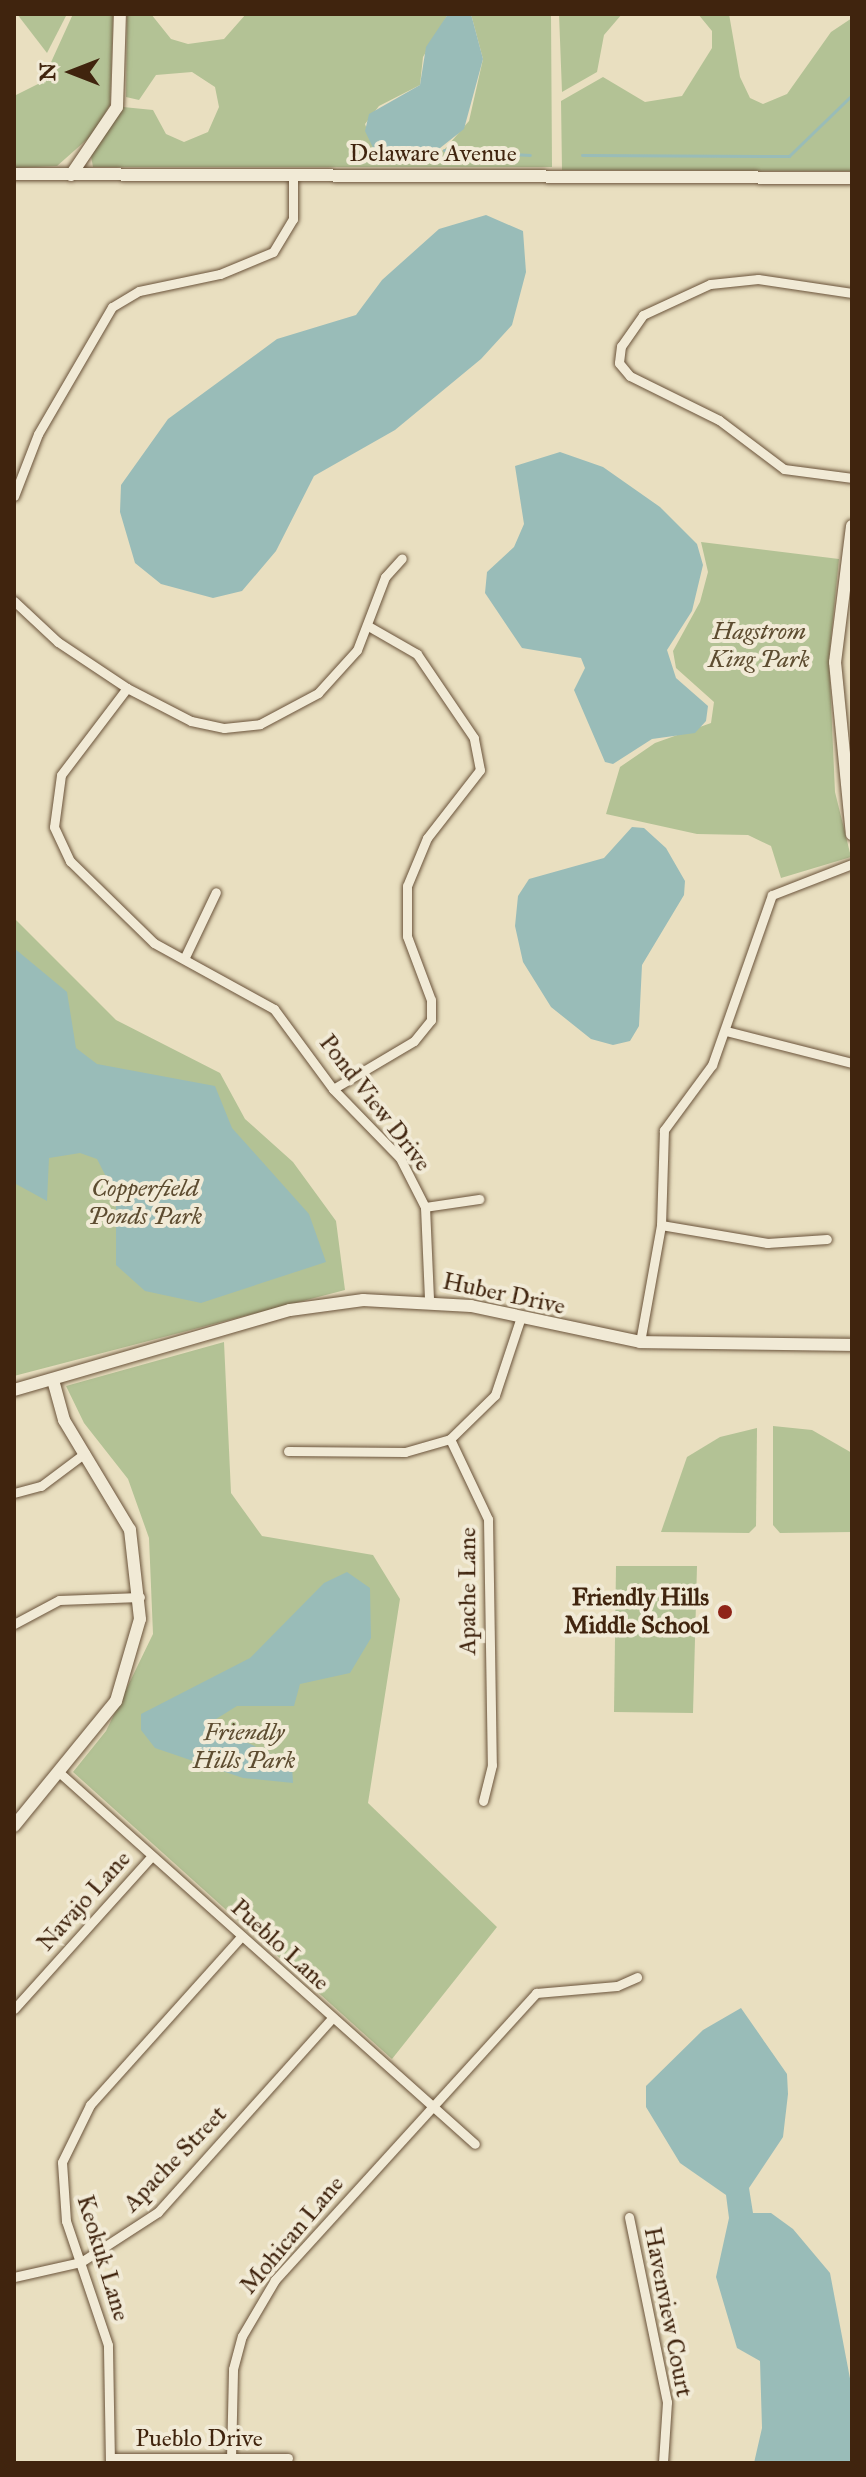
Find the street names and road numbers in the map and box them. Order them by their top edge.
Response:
street label: Delaware Avenue [349,140,517,168]
street label: Pond View Drive [313,1029,437,1177]
street label: Huber Drive [440,1267,568,1321]
street label: Apache Lane [454,1527,482,1655]
street label: Navajo Lane [31,1845,137,1957]
street label: Pueblo Lane [225,1893,335,1997]
street label: Apache Street [117,2100,233,2218]
street label: Mohican Lane [234,2170,350,2300]
street label: Keokuk Lane [70,2192,136,2324]
street label: Havenview Court [637,2225,699,2399]
street label: Pueblo Drive [135,2425,263,2453]

